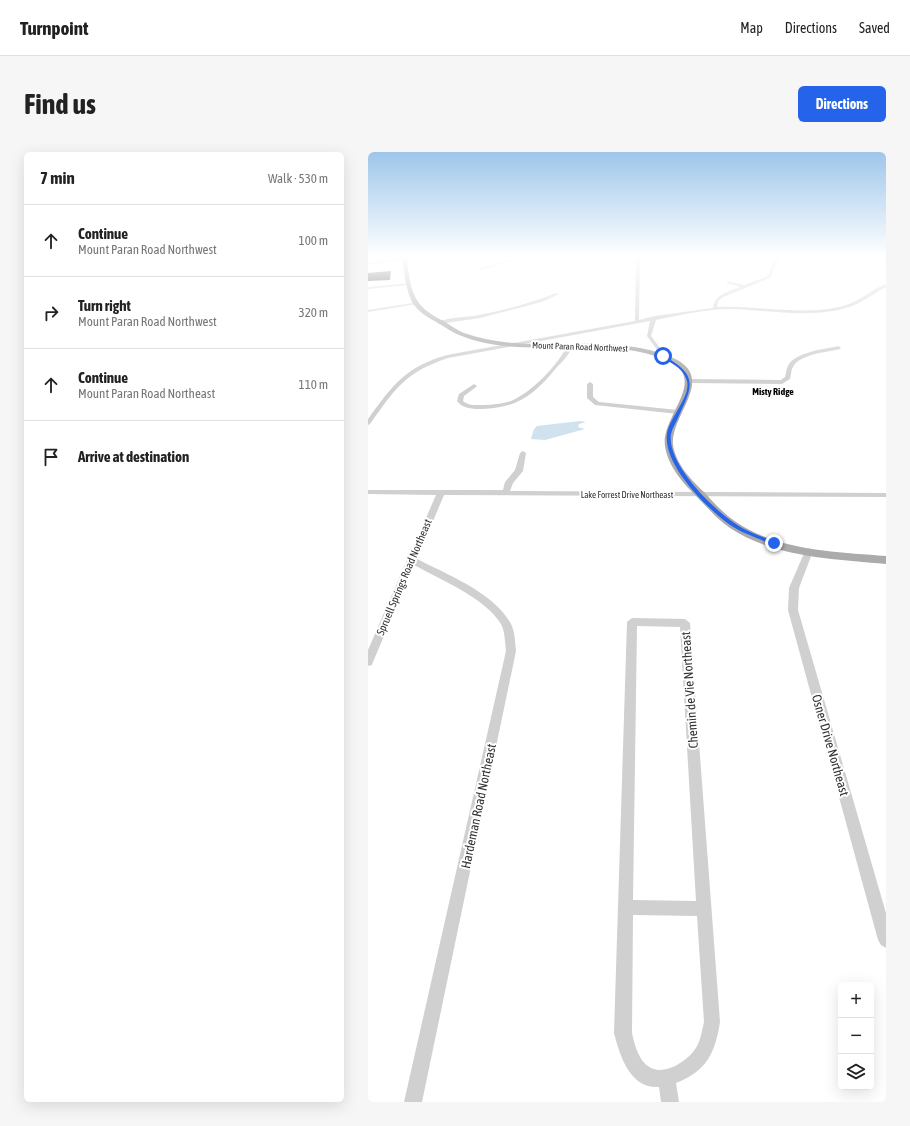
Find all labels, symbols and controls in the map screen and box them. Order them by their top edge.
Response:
text: Turnpoint [20,17,88,39]
text: Map [740,20,763,36]
text: Directions [785,20,837,36]
text: Saved [859,20,890,36]
button: Directions [798,86,886,122]
text: Find us [24,88,96,120]
text: 7 min [40,168,75,188]
text: Walk · 530 m [268,171,328,186]
text: Continue [78,225,128,242]
icon: ahead [40,230,62,252]
text: 100 m [299,233,328,248]
text: Mount Paran Road Northwest [78,242,217,257]
text: Turn right [78,297,131,314]
icon: right [40,302,62,324]
text: 320 m [299,305,328,320]
text: Mount Paran Road Northwest [78,314,217,329]
street label: Mount Paran Road Northwest [532,340,629,354]
route start [654,347,672,365]
text: Continue [78,369,128,386]
icon: ahead [40,374,62,396]
text: 110 m [299,377,328,392]
text: Mount Paran Road Northeast [78,386,215,401]
district label: Misty Ridge [752,386,794,397]
icon: arrive [40,446,62,468]
text: Arrive at destination [78,448,189,465]
street label: Lake Forrest Drive Northeast [581,490,674,500]
street label: Spruell Springs Road Northeast [374,517,434,637]
route end [765,534,783,552]
street label: Chemin de Vie Northeast [678,631,701,749]
street label: Osner Drive Northeast [809,693,852,798]
street label: Hardeman Road Northeast [458,742,499,870]
map controls [838,982,874,1090]
button: + [838,982,874,1018]
button: − [838,1018,874,1054]
button: layers [838,1054,874,1090]

